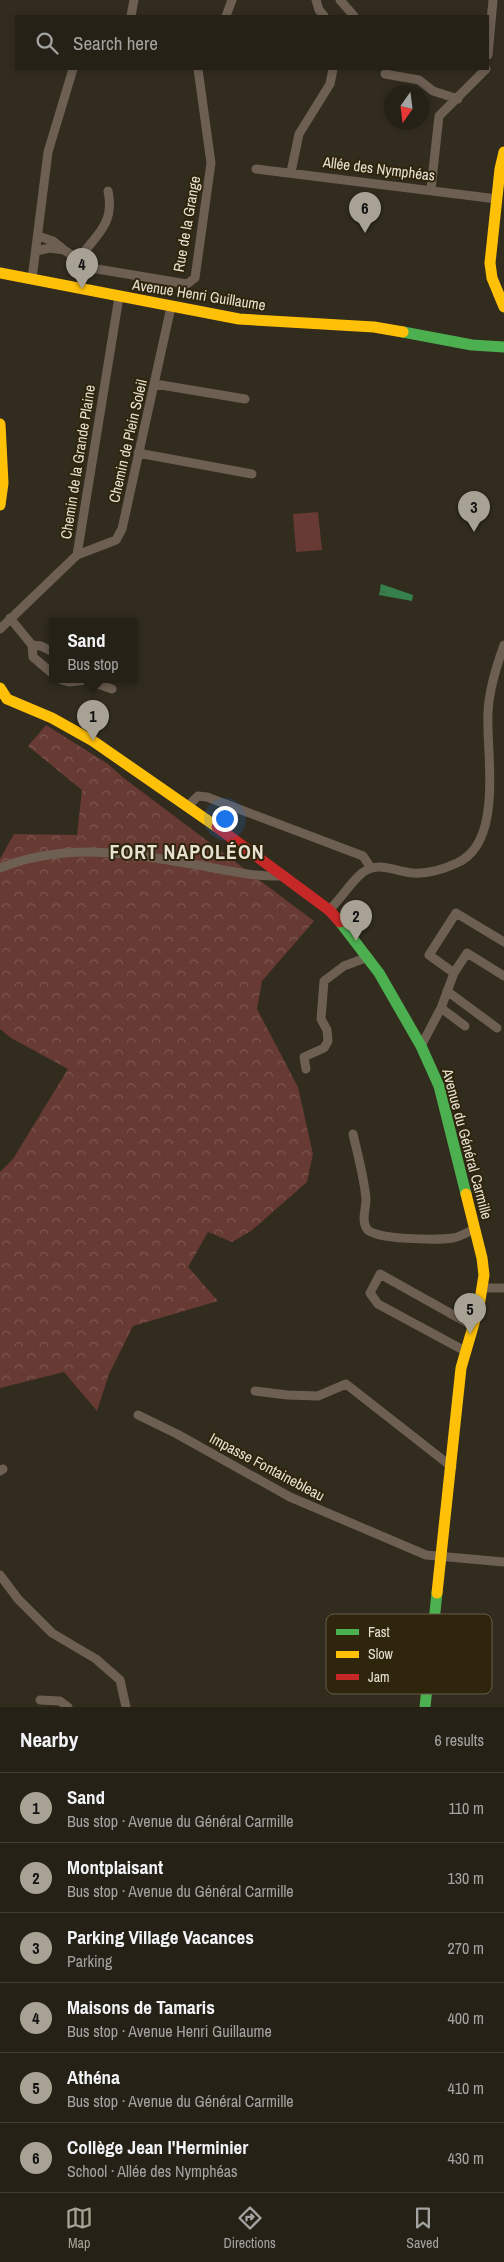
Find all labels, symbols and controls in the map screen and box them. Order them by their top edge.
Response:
search box [15,15,489,70]
icon: search [33,29,61,57]
text: Search here [73,30,158,56]
north arrow [384,85,429,130]
street label: Allée des Nymphéas [321,151,436,186]
street label: Rue de la Grange [168,174,205,274]
pin: 6 [349,192,381,233]
pin: 4 [66,248,98,289]
street label: Avenue Henri Guillaume [130,273,267,315]
street label: Chemin de Plein Soleil [103,377,152,505]
street label: Chemin de la Grande Plaine [55,383,100,541]
pin: 3 [458,491,490,532]
popup [49,618,137,683]
text: Sand [67,627,106,653]
text: Bus stop [67,653,119,675]
pin: 1 [77,700,109,741]
your location [212,806,238,832]
district label: FORT NAPOLÉON [109,838,265,865]
pin: 2 [340,900,372,941]
street label: Avenue du Général Carmille [437,1065,498,1222]
pin: 5 [454,1293,486,1334]
street label: Impasse Fontainebleau [206,1427,329,1506]
legend [326,1614,492,1694]
text: Fast [368,1623,390,1641]
text: Slow [368,1645,394,1663]
text: Jam [368,1668,390,1686]
text: Nearby [20,1725,78,1754]
text: 6 results [434,1729,484,1751]
text: Sand [67,1784,105,1810]
text: 1 [32,1797,40,1819]
text: 110 m [448,1797,484,1819]
text: Bus stop · Avenue du Général Carmille [67,1810,294,1832]
text: Montplaisant [67,1854,163,1880]
text: 2 [32,1867,40,1889]
text: 130 m [448,1867,484,1889]
text: Bus stop · Avenue du Général Carmille [67,1880,294,1902]
text: Parking Village Vacances [67,1924,254,1950]
text: 3 [32,1937,40,1959]
text: 270 m [448,1937,484,1959]
text: Parking [67,1950,112,1972]
text: Maisons de Tamaris [67,1994,215,2020]
text: 4 [32,2007,40,2029]
text: 400 m [448,2007,484,2029]
text: Bus stop · Avenue Henri Guillaume [67,2020,272,2042]
text: Athéna [67,2064,120,2090]
text: 5 [32,2077,40,2099]
text: 410 m [448,2077,484,2099]
text: Bus stop · Avenue du Général Carmille [67,2090,294,2112]
text: Collège Jean l'Herminier [67,2134,248,2160]
text: 6 [32,2147,40,2169]
text: 430 m [448,2147,484,2169]
text: School · Allée des Nymphéas [67,2160,238,2182]
tab: Map [65,2204,93,2252]
tab: Directions [224,2204,276,2252]
tab: Saved [406,2204,439,2252]

